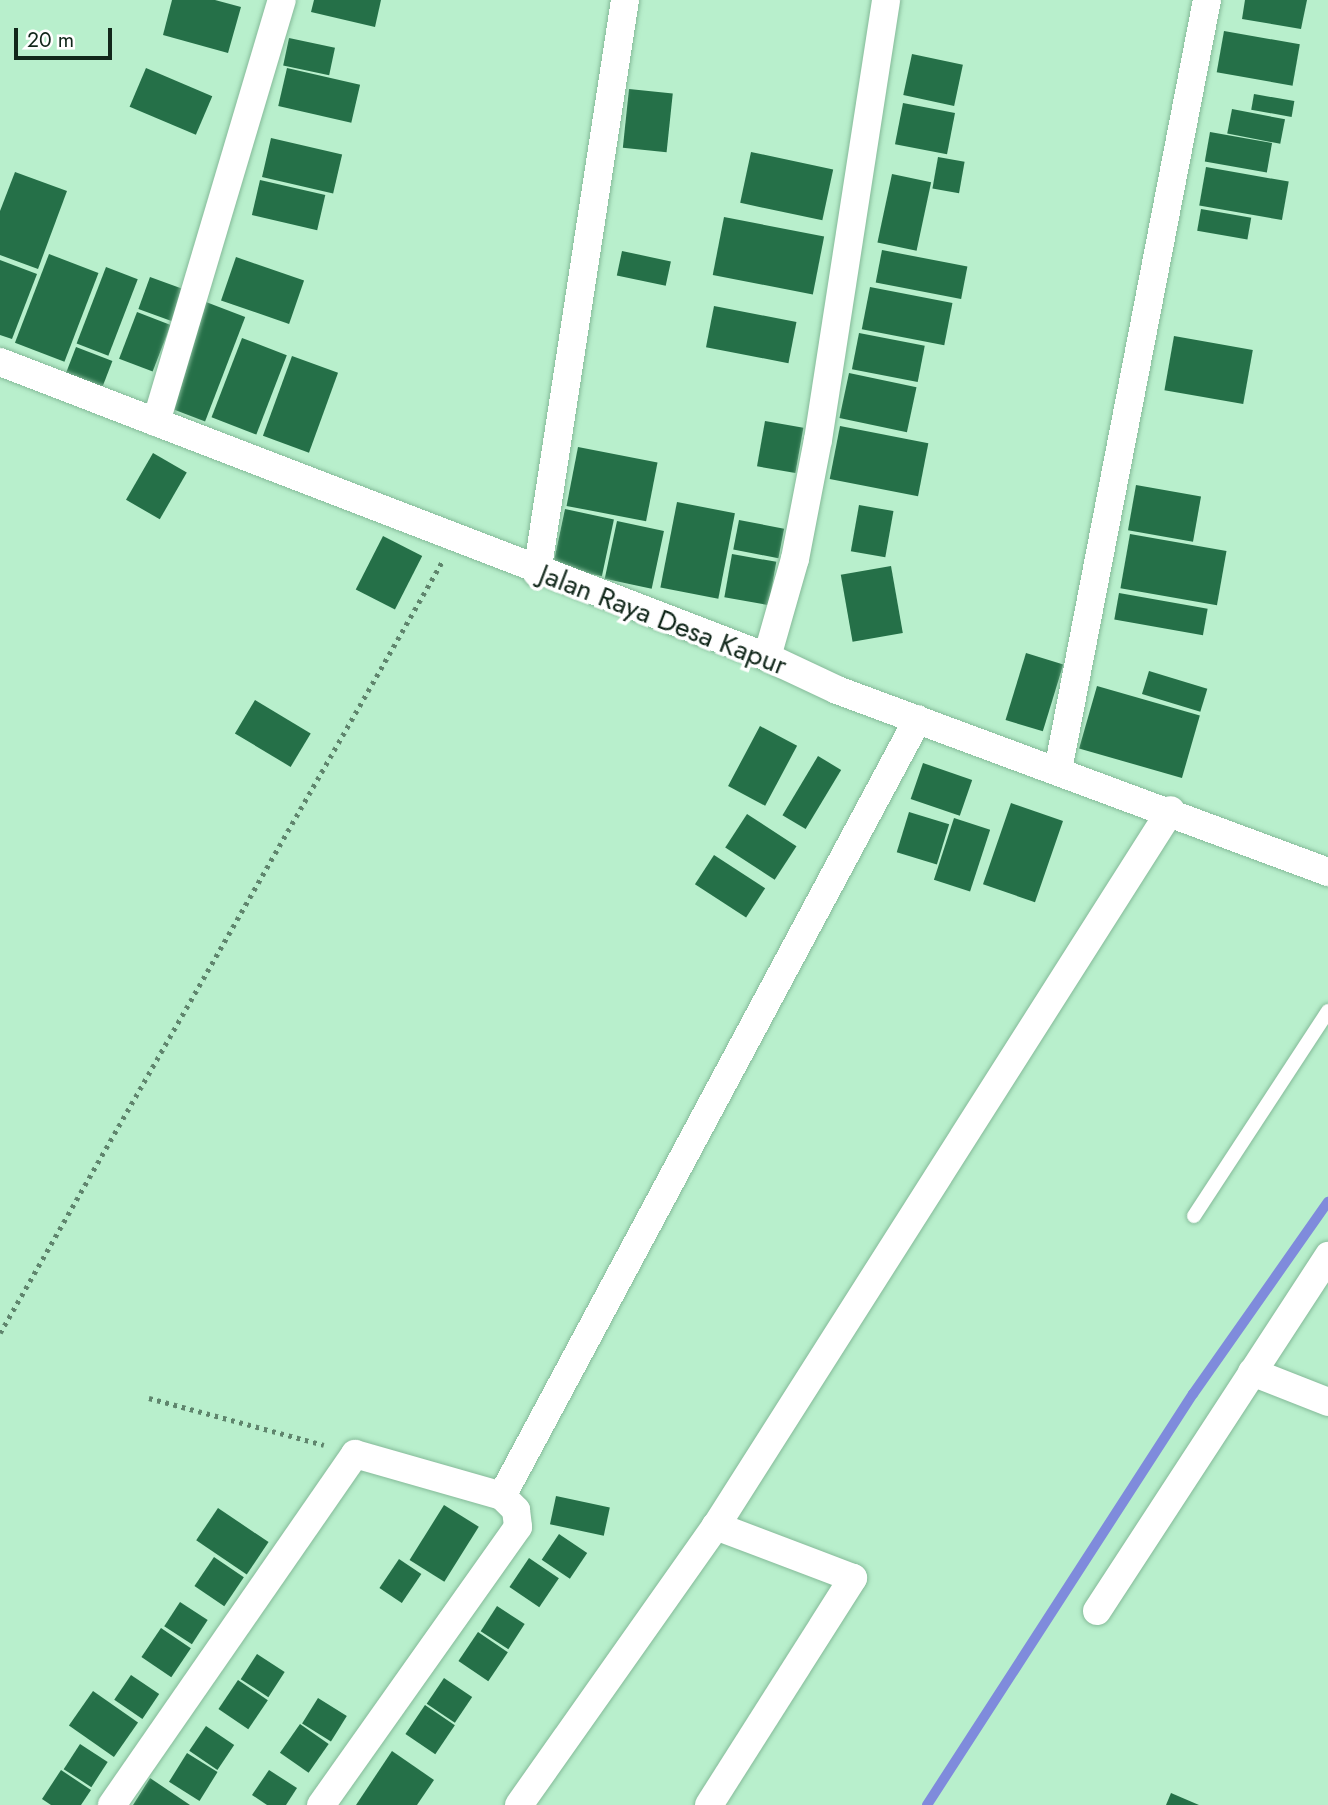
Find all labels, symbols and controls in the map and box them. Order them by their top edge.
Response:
scale bar [18,14,116,58]
text: 20 m [27,25,74,55]
street label: Jalan Raya Desa Kapur [534,557,792,683]

